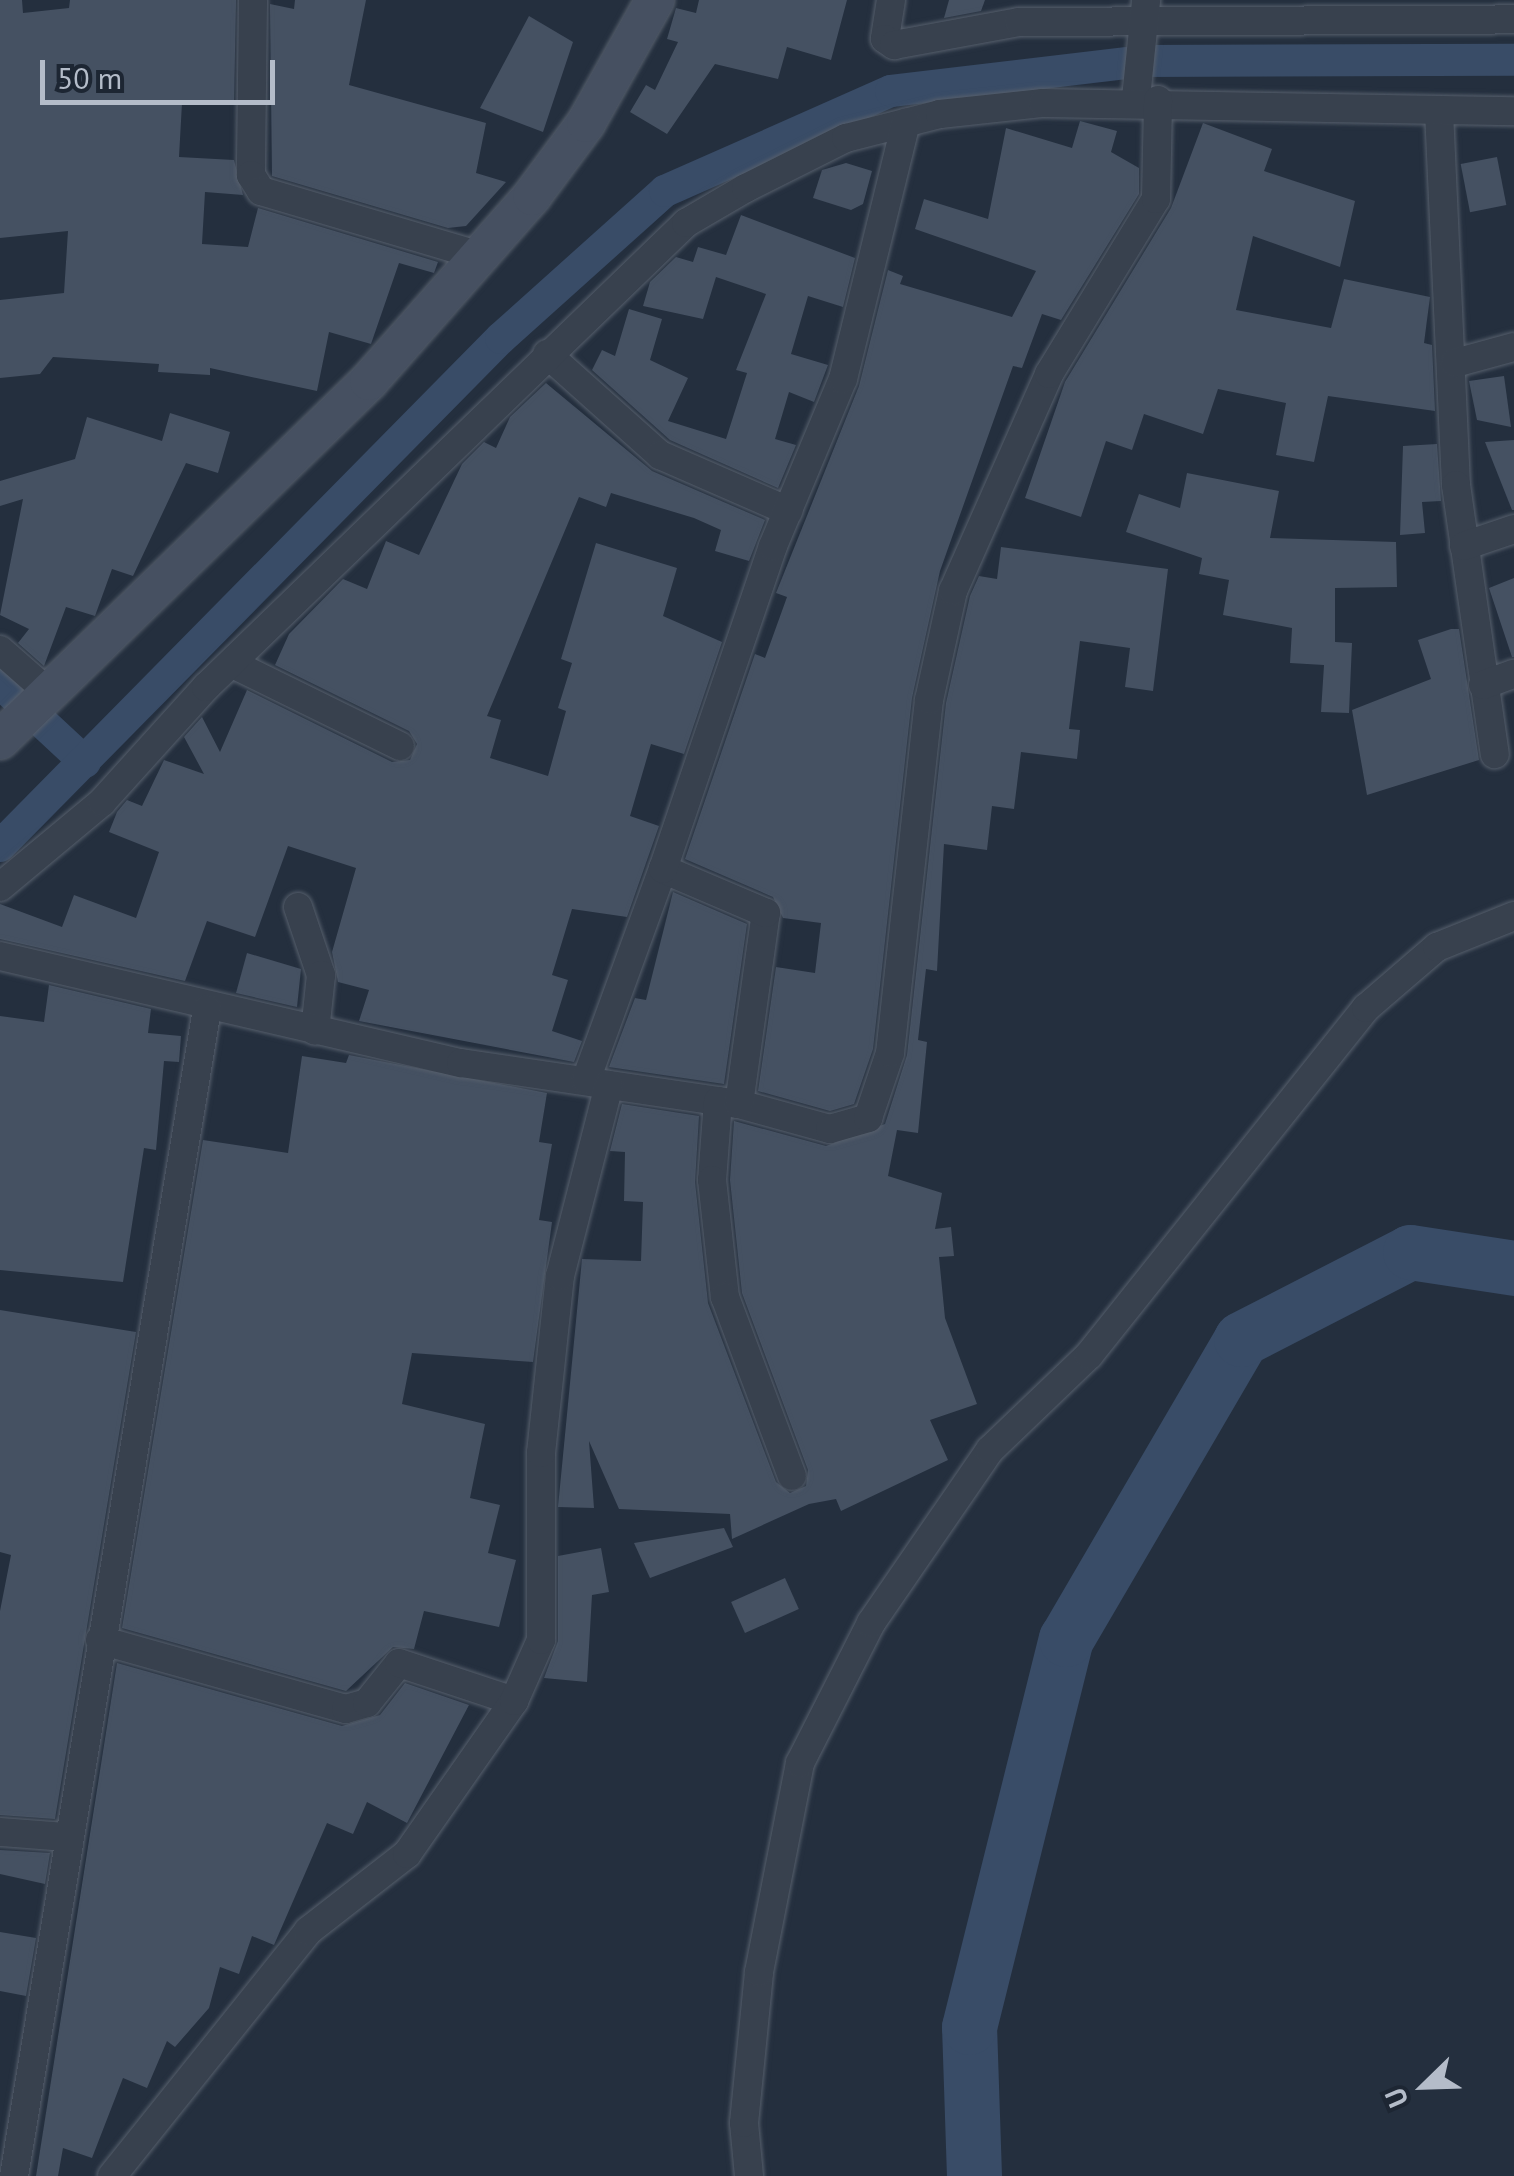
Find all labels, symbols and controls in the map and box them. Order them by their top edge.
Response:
scale bar [45,40,280,102]
text: 50 m [57,58,122,97]
north arrow [1374,2036,1474,2136]
text: U [1375,2083,1416,2113]

